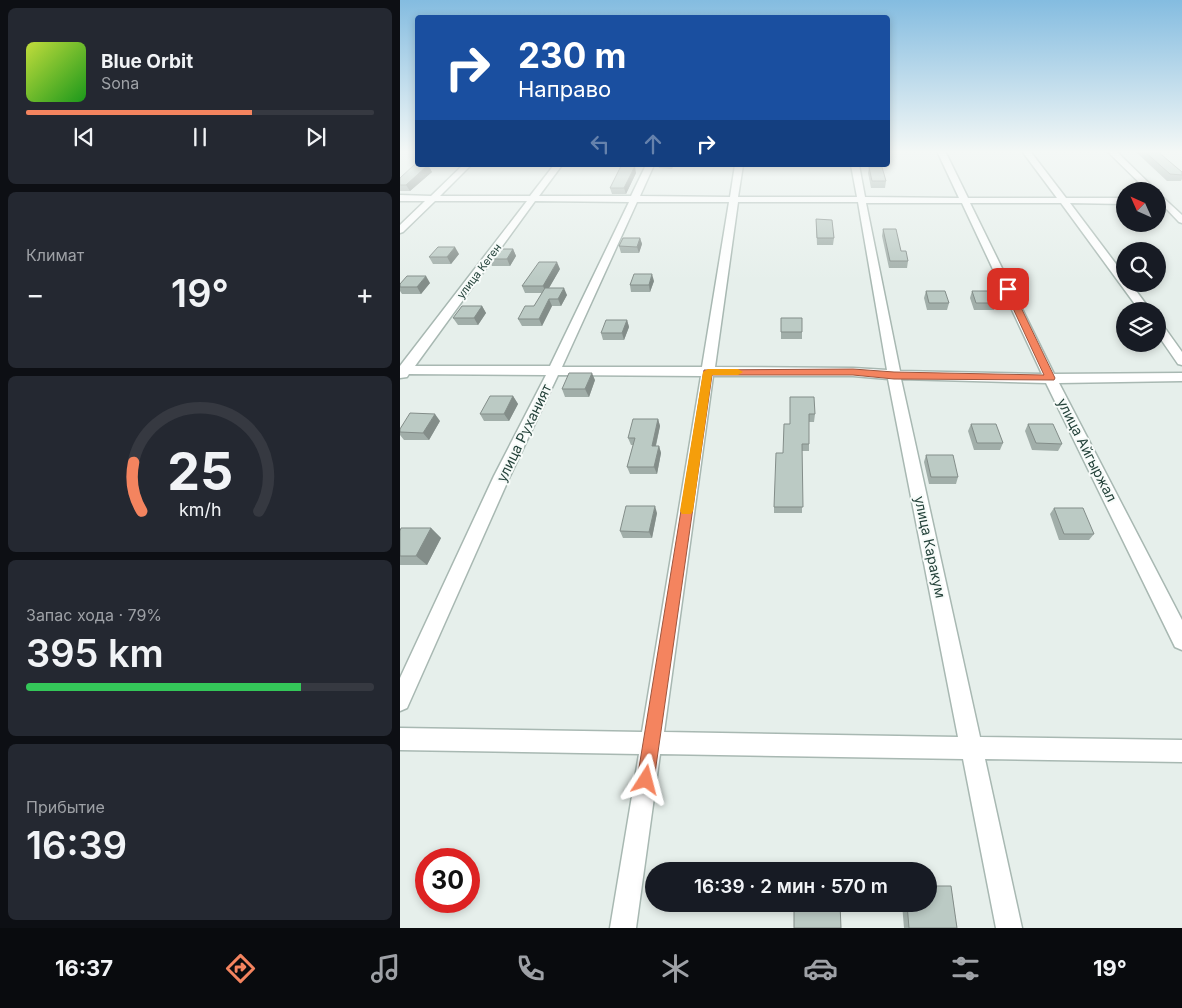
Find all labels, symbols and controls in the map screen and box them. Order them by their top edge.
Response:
text: 230 m [518,34,626,76]
icon: right [435,35,500,100]
text: Blue Orbit [101,50,193,73]
text: Sona [101,73,139,93]
text: Направо [518,76,611,102]
icon: previous [70,123,98,151]
icon: pause [186,123,214,151]
icon: next [302,123,330,151]
icon: left [586,130,614,158]
icon: ahead [639,130,667,158]
icon: right [692,130,720,158]
north arrow [1116,182,1166,232]
map controls [1116,182,1166,352]
street label: улица Кеген [454,241,504,301]
button: search [1116,242,1166,292]
text: Климат [26,245,84,265]
pin [987,268,1029,310]
text: 19° [171,270,229,316]
icon: arrive [994,275,1022,303]
text: − [26,277,45,311]
text: + [355,277,374,311]
button: layers [1116,302,1166,352]
street label: улица Руханият [492,381,555,485]
street label: улица Айгыржал [1054,395,1121,504]
text: 25 [167,440,233,503]
street label: улица Каракум [911,494,950,599]
text: km/h [179,499,221,520]
text: Запас хода · 79% [26,605,162,625]
text: 395 km [26,630,164,676]
position arrow [619,753,671,805]
text: Прибытие [26,797,105,817]
text: 16:39 [26,822,127,868]
speed limit sign: 30 [415,848,480,913]
text: 16:39 · 2 мин · 570 m [694,875,888,898]
icon: directions [223,951,258,986]
icon: music [368,951,403,986]
icon: phone [513,951,548,986]
icon: climate [658,951,693,986]
icon: car [803,951,838,986]
icon: filters [948,951,983,986]
text: 16:37 [55,955,113,981]
text: 19° [1093,955,1127,981]

